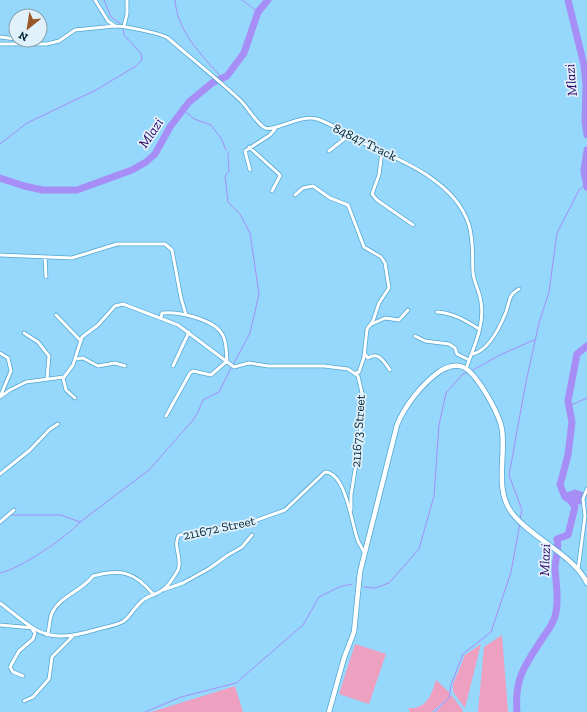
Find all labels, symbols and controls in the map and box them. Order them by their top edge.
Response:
north arrow [8,8,48,48]
text: N [16,28,30,44]
water label: Mlazi [561,63,581,97]
water label: Mlazi [135,115,167,151]
street label: 84847 Track [331,120,400,164]
street label: 211673 Street [348,394,368,468]
street label: 211672 Street [181,513,257,543]
water label: Mlazi [536,544,554,576]

